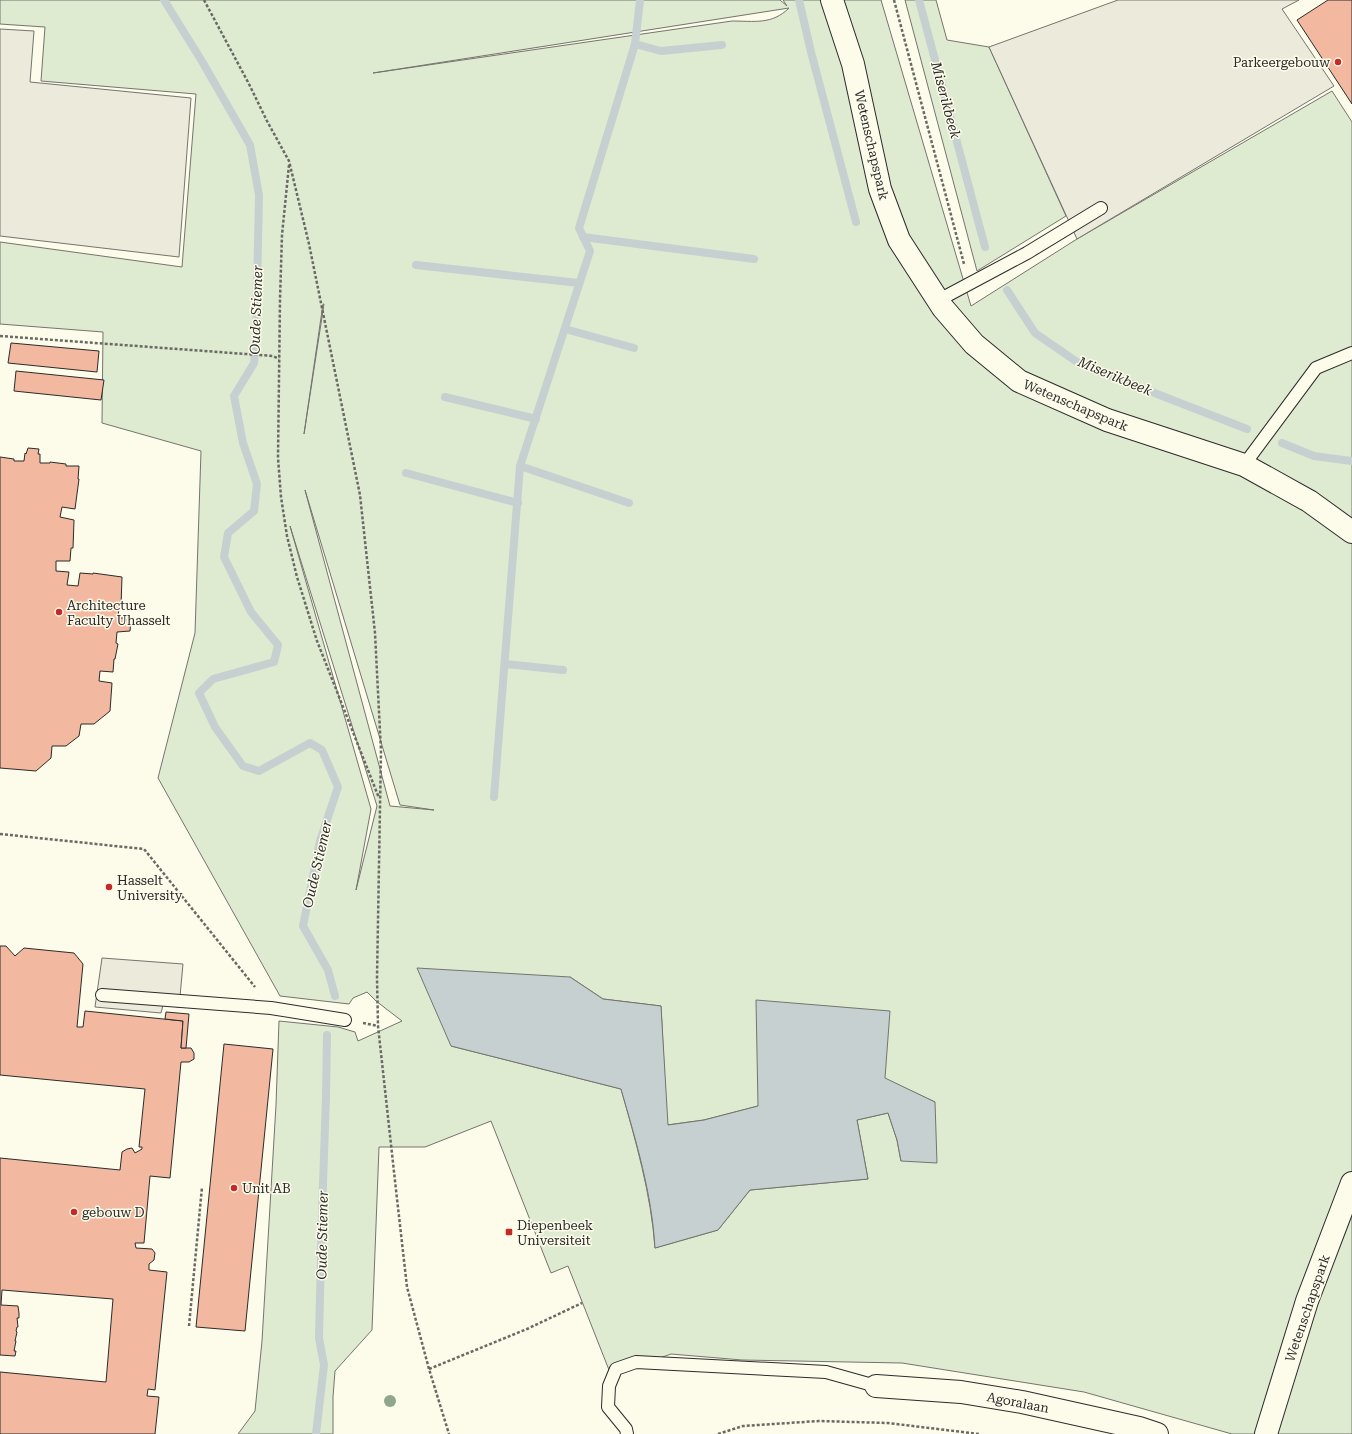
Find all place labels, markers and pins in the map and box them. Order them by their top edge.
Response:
place label: Parkeergebouw [1233,55,1330,70]
marker: Parkeergebouw [1333,57,1343,67]
place label: Architecture Faculty Uhasselt [67,598,171,628]
marker: Architecture Faculty Uhasselt [54,607,64,617]
place label: Hasselt University [117,873,183,903]
marker: Hasselt University [104,882,114,892]
place label: Unit AB [242,1181,291,1196]
marker: Unit AB [229,1183,239,1193]
place label: gebouw D [82,1205,145,1220]
marker: gebouw D [69,1207,79,1217]
place label: Diepenbeek Universiteit [517,1218,593,1248]
marker: Diepenbeek Universiteit [504,1227,514,1237]

